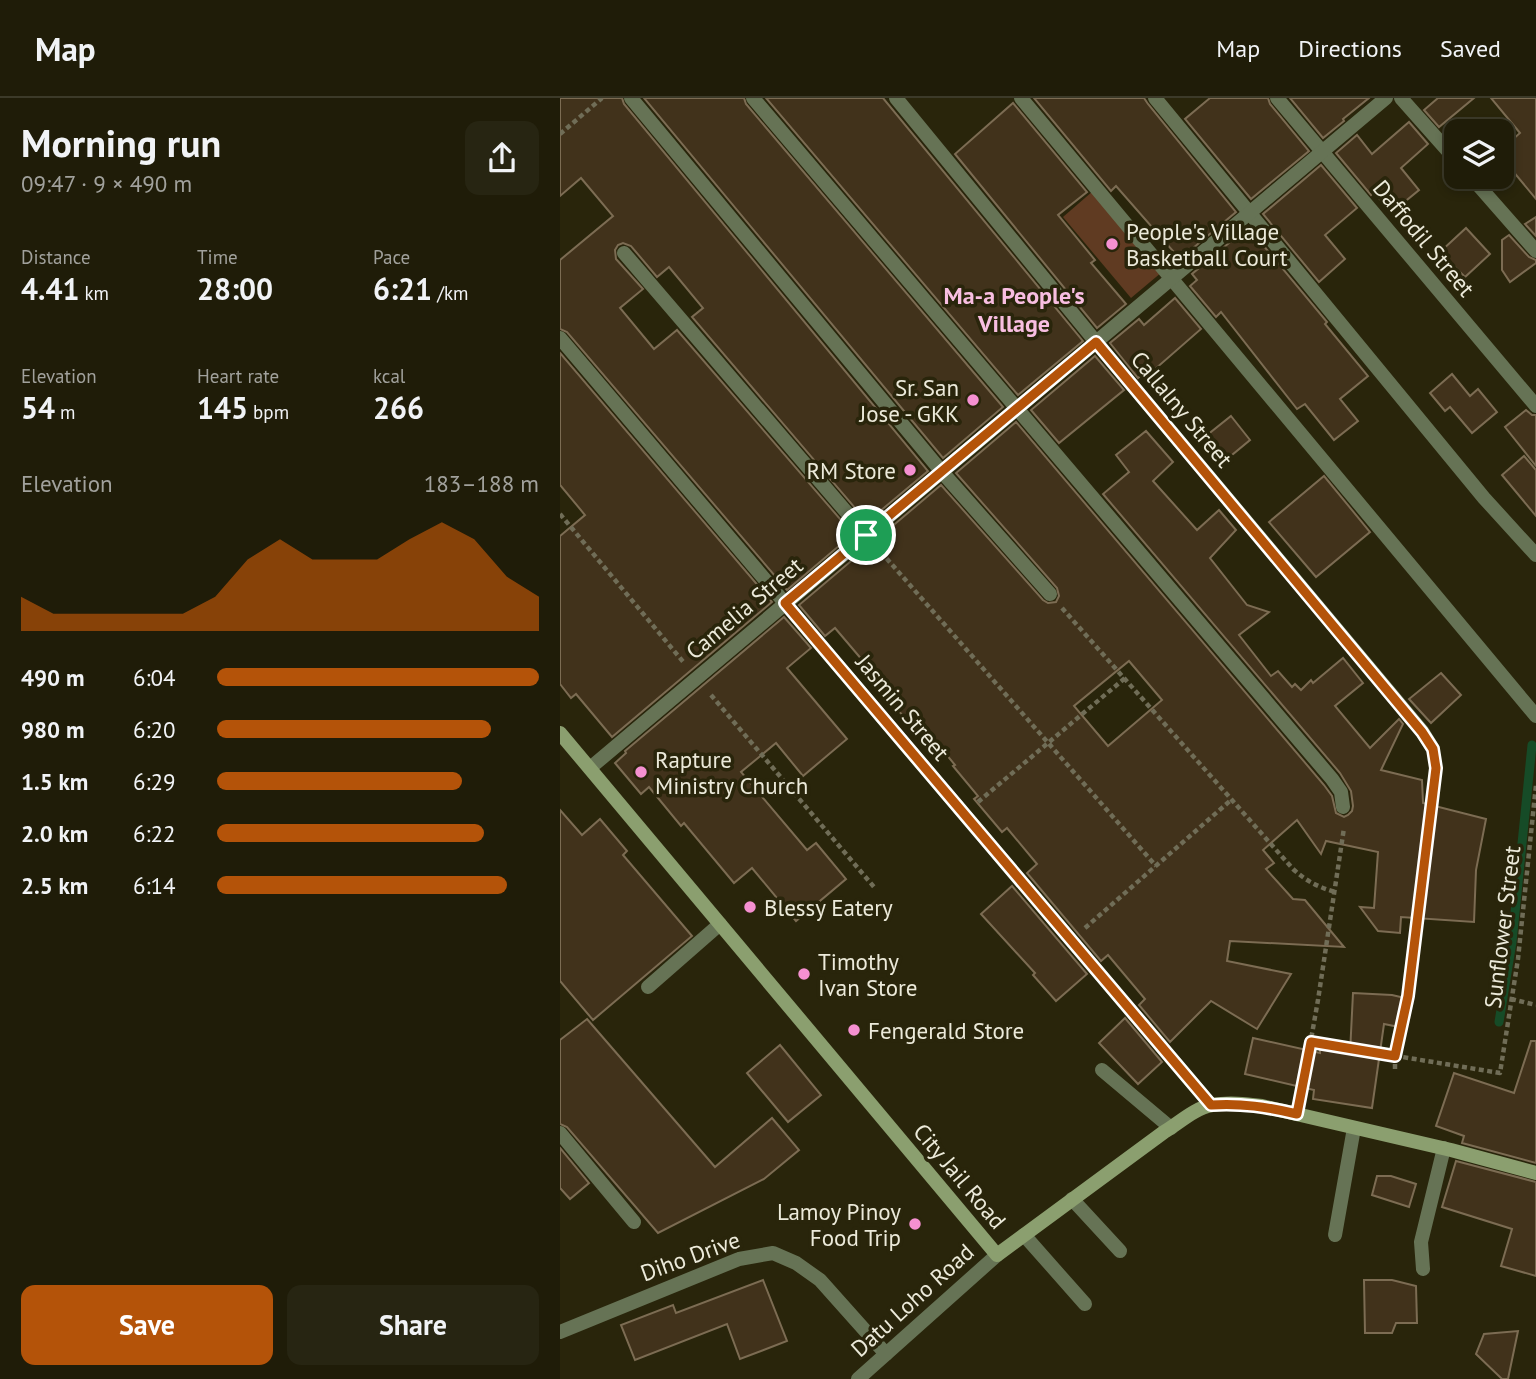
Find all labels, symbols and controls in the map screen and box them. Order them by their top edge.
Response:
text: Map [35,27,96,70]
text: Map [1216,33,1260,64]
text: Directions [1298,33,1402,64]
text: Saved [1440,33,1501,64]
text: Morning run [21,118,221,167]
map controls [1444,119,1514,189]
button: layers [1444,119,1514,189]
button: share [465,121,539,195]
text: 09:47 · 9 × 490 m [21,169,192,198]
street label: Daffodil Street [1367,174,1481,302]
place label: People's Village Basketball Court [1126,217,1288,272]
marker: People's Village Basketball Court [1104,236,1120,252]
text: Distance [21,245,91,269]
text: Time [197,245,238,269]
text: Pace [373,245,410,269]
text: 4.41 [21,269,79,308]
text: 28:00 [197,269,273,308]
text: 6:21 [373,269,432,308]
district label: Ma-a People's Village [943,280,1085,339]
text: km [79,281,109,305]
text: /km [432,281,468,305]
street label: Callalny Street [1125,345,1239,473]
text: Elevation [21,364,97,388]
text: Heart rate [197,364,279,388]
text: kcal [373,364,405,388]
place label: Sr. San Jose - GKK [859,373,959,428]
text: 54 [21,388,55,427]
text: 145 [197,388,248,427]
text: 266 [373,388,424,427]
marker: Sr. San Jose - GKK [965,392,981,408]
text: m [55,400,76,424]
text: bpm [248,400,289,424]
place label: RM Store [806,456,896,485]
marker: RM Store [902,462,918,478]
text: Elevation [21,469,113,498]
text: 183–188 m [424,469,539,498]
pin [836,505,896,565]
icon: arrive [847,516,885,554]
street label: Camelia Street [680,551,809,665]
street label: Jasmin Street [849,647,956,766]
text: 490 m [21,663,84,692]
text: 6:04 [133,663,176,692]
text: 980 m [21,715,84,744]
text: 6:20 [133,715,176,744]
place label: Rapture Ministry Church [655,745,808,800]
marker: Rapture Ministry Church [633,764,649,780]
text: 1.5 km [21,767,88,796]
text: 6:29 [133,767,176,796]
text: 2.0 km [21,819,88,848]
text: 6:22 [133,819,176,848]
street label: Sunflower Street [1478,844,1526,1010]
text: 2.5 km [21,871,88,900]
text: 6:14 [133,871,176,900]
place label: Blessy Eatery [764,893,893,922]
marker: Blessy Eatery [742,899,758,915]
place label: Timothy Ivan Store [818,947,918,1002]
marker: Timothy Ivan Store [796,966,812,982]
place label: Fengerald Store [868,1016,1024,1045]
marker: Fengerald Store [846,1022,862,1038]
street label: City Jail Road [907,1117,1013,1235]
place label: Lamoy Pinoy Food Trip [777,1197,901,1252]
marker: Lamoy Pinoy Food Trip [907,1216,923,1232]
street label: Diho Drive [636,1225,744,1287]
street label: Datu Loho Road [845,1237,979,1363]
button: Save [21,1285,273,1365]
button: Share [287,1285,539,1365]

